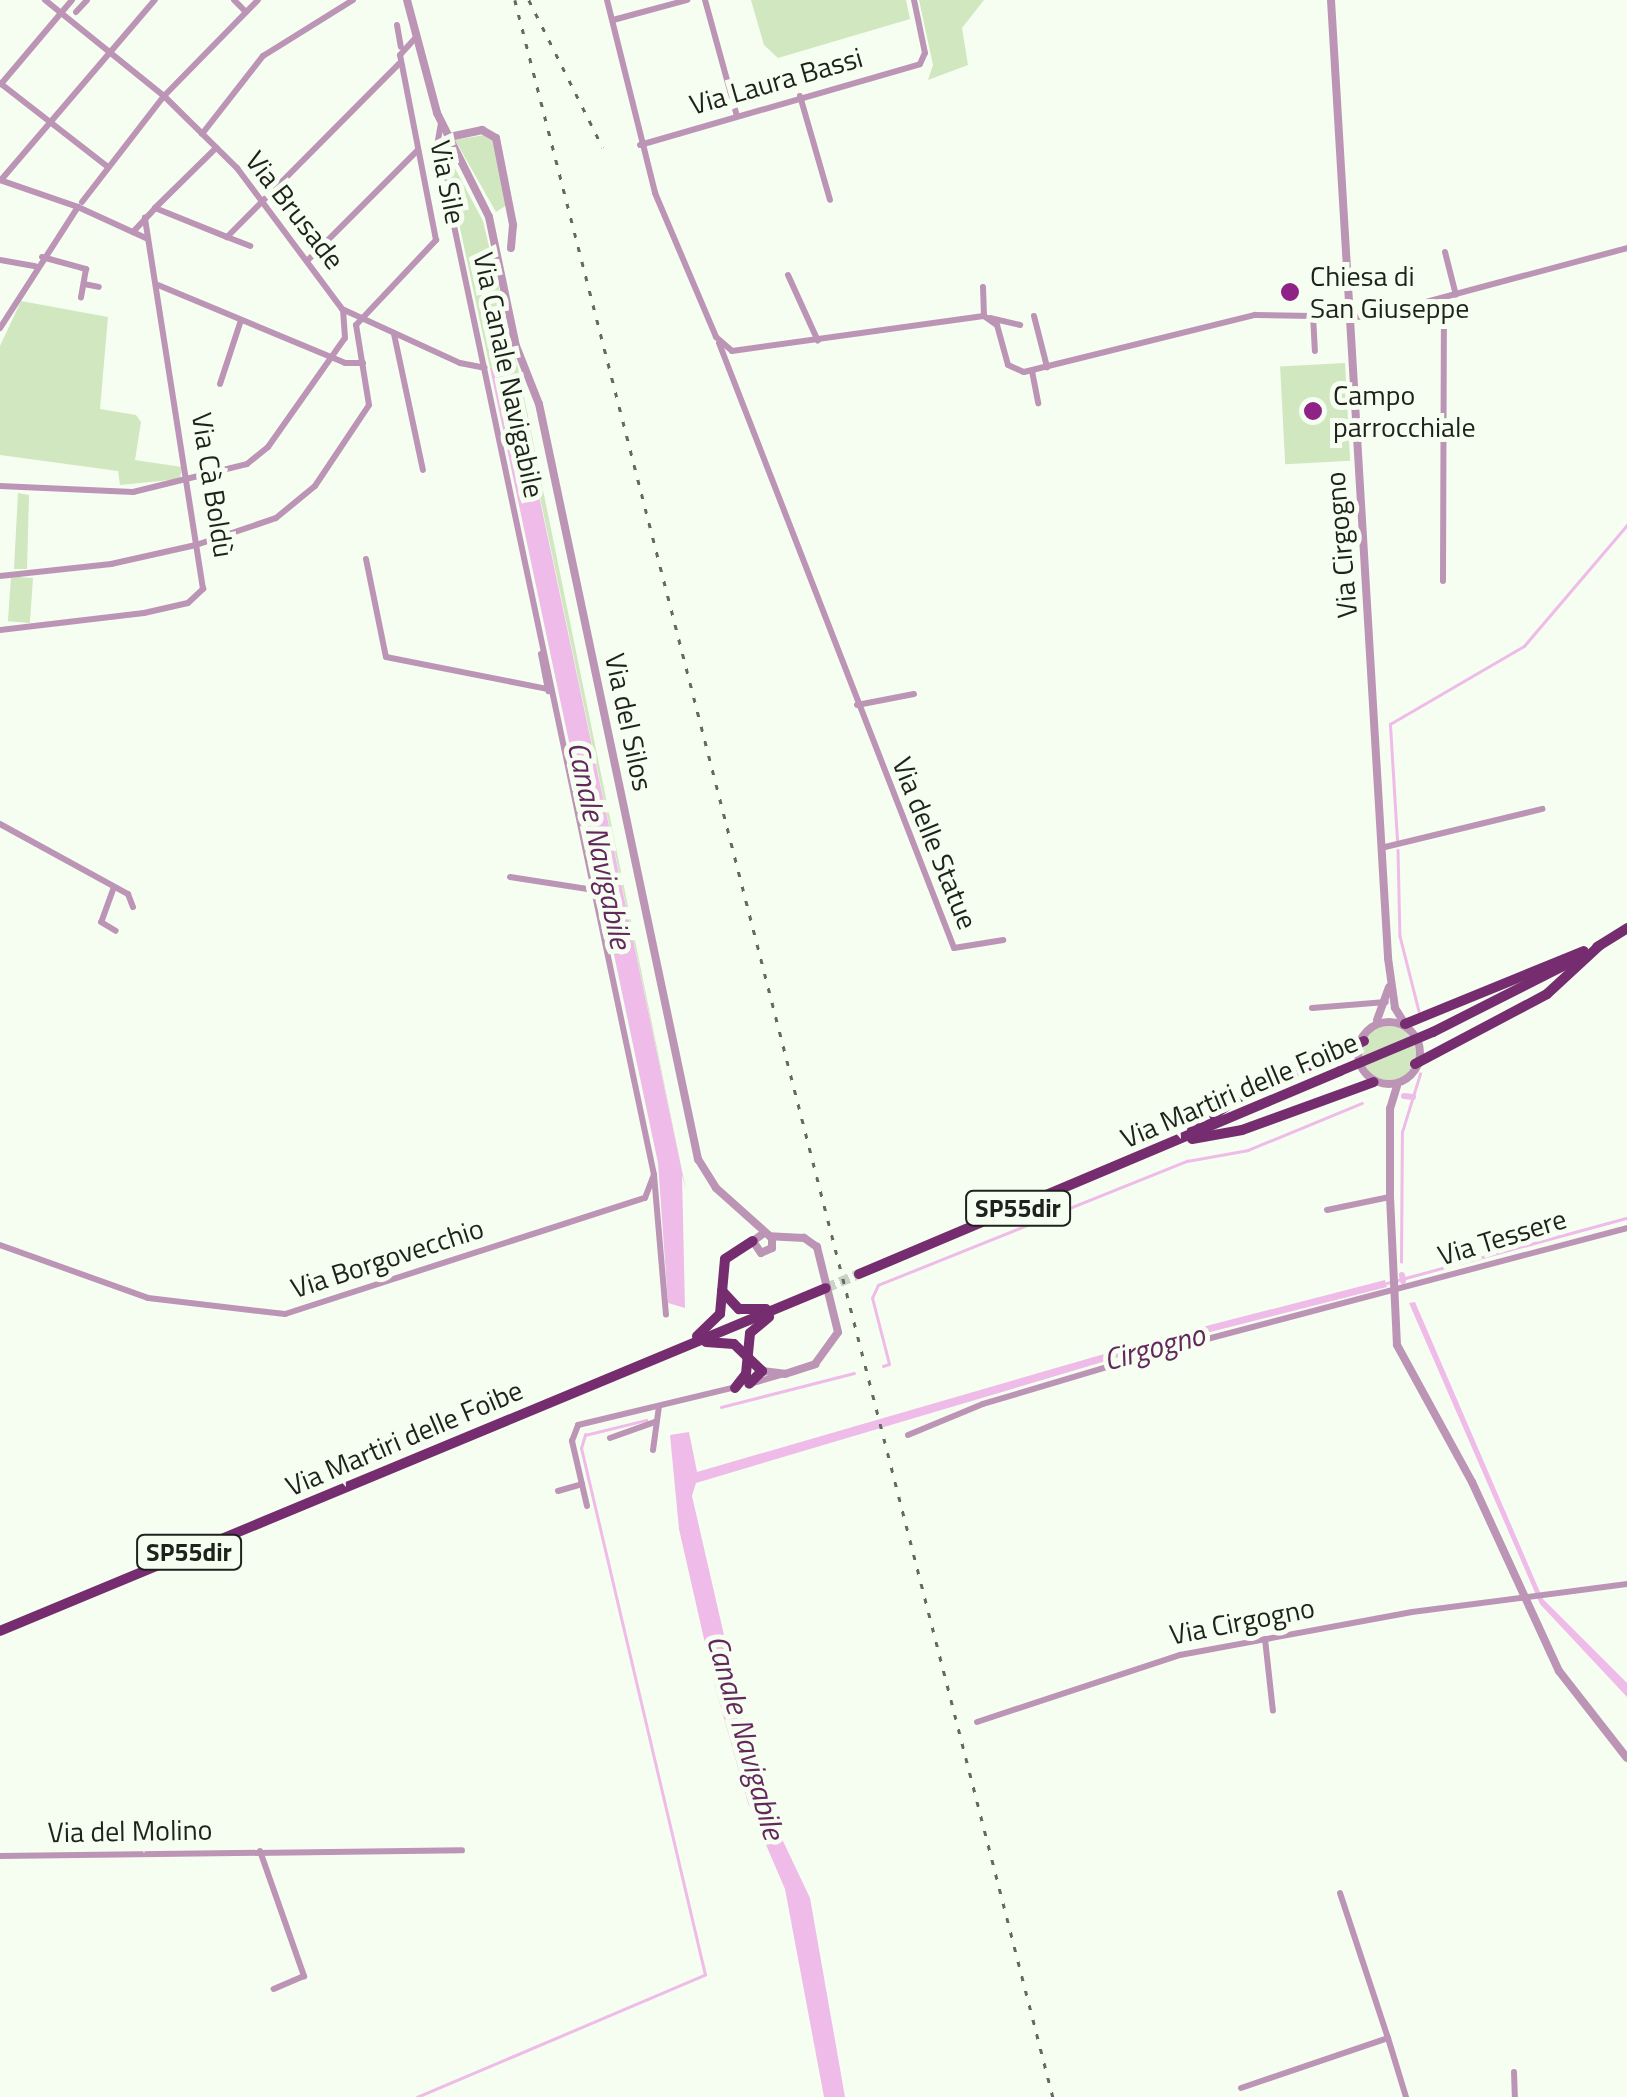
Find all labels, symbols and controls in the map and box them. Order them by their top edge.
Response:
street label: Via Laura Bassi [686,40,866,122]
street label: Via Sile [423,137,473,227]
street label: Via Brusade [239,144,351,276]
street label: Via Canale Navigabile [467,249,551,501]
place label: Chiesa di San Giuseppe [1310,259,1469,325]
marker: Chiesa di San Giuseppe [1279,281,1301,303]
place label: Campo parrocchiale [1333,378,1476,444]
marker: Campo parrocchiale [1302,400,1324,422]
street label: Via Cà Boldù [185,410,241,560]
street label: Via Cirgogno [1318,470,1364,620]
street label: Via del Silos [598,650,660,794]
water label: Canale Navigabile [560,738,640,952]
street label: Via delle Statue [885,752,985,934]
street label: Via Martiri delle Foibe [1116,1025,1362,1155]
road number: SP55dir [963,1188,1073,1228]
street label: Via Tessere [1434,1202,1570,1272]
street label: Via Borgovecchio [286,1211,488,1305]
water label: Cirgogno [1099,1316,1209,1378]
street label: Via Martiri delle Foibe [281,1373,527,1503]
road number: SP55dir [134,1532,244,1572]
street label: Via Cirgogno [1167,1590,1317,1652]
water label: Canale Navigabile [700,1631,792,1843]
street label: Via del Molino [47,1813,213,1849]

